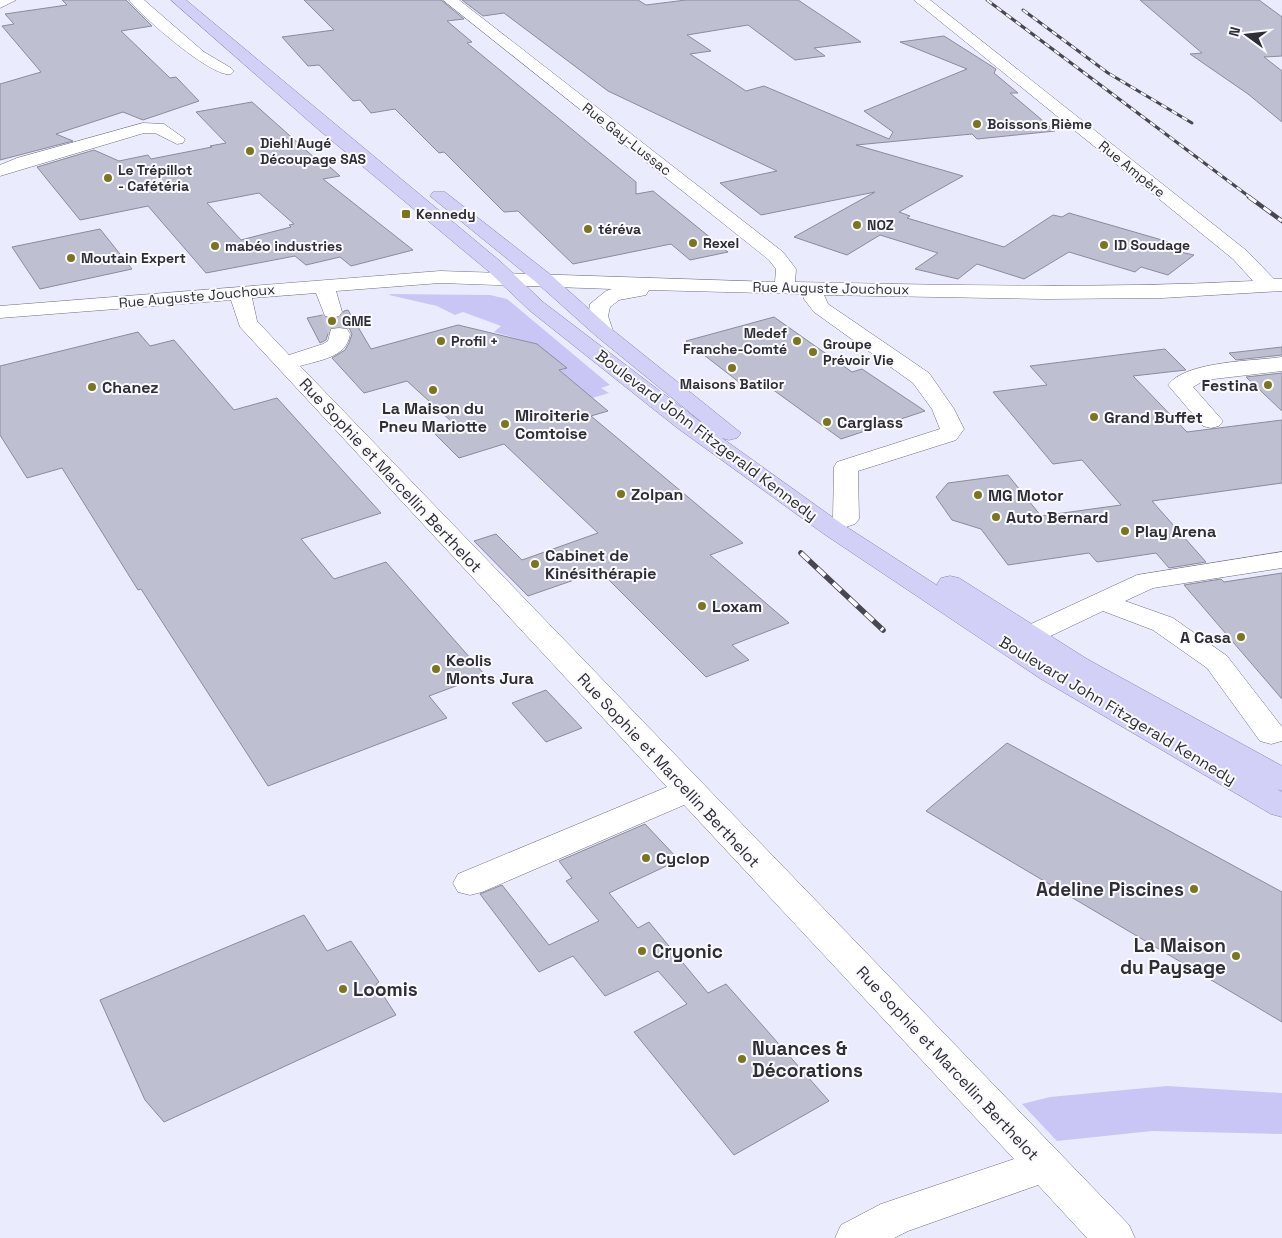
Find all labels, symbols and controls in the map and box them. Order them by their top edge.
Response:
north arrow [1222,10,1272,60]
text: N [1225,25,1244,39]
street label: Rue Gay-Lussac [579,99,675,179]
place label: Boissons Rième [987,115,1092,133]
marker: Boissons Rième [971,118,983,130]
place label: Diehl Augé Découpage SAS [260,134,367,168]
street label: Rue Ampère [1095,137,1169,201]
marker: Diehl Augé Découpage SAS [244,145,256,157]
place label: Le Trépillot - Cafétéria [118,161,192,195]
marker: Le Trépillot - Cafétéria [102,172,114,184]
place label: Kennedy [416,205,476,223]
marker: Kennedy [400,208,412,220]
place label: NOZ [867,216,894,234]
marker: NOZ [851,219,863,231]
place label: téréva [598,220,641,238]
marker: téréva [582,223,594,235]
place label: Rexel [703,234,739,252]
place label: ID Soudage [1114,236,1190,254]
place label: mabéo industries [225,237,342,255]
marker: Rexel [687,237,699,249]
marker: ID Soudage [1098,239,1110,251]
marker: mabéo industries [209,240,221,252]
place label: Moutain Expert [81,249,186,267]
marker: Moutain Expert [65,252,77,264]
street label: Rue Auguste Jouchoux [752,278,910,298]
street label: Rue Auguste Jouchoux [118,280,276,312]
place label: GME [342,312,372,330]
marker: GME [326,315,338,327]
place label: Medef Franche-Comté [683,324,787,358]
place label: Profil + [451,332,499,350]
marker: Profil + [435,335,447,347]
marker: Medef Franche-Comté [791,335,803,347]
place label: Groupe Prévoir Vie [823,335,894,369]
street label: Boulevard John Fitzgerald Kennedy [591,345,822,526]
marker: Groupe Prévoir Vie [807,346,819,358]
marker: Maisons Batilor [726,362,738,374]
street label: Rue Sophie et Marcellin Berthelot [295,374,486,577]
place label: Maisons Batilor [680,375,785,393]
place label: Festina [1201,375,1258,396]
place label: Chanez [102,377,159,398]
marker: Festina [1262,379,1274,391]
marker: Chanez [86,381,98,393]
marker: La Maison du Pneu Mariotte [427,384,439,396]
place label: La Maison du Pneu Mariotte [379,398,487,437]
place label: Miroiterie Comtoise [515,405,590,444]
place label: Grand Buffet [1104,407,1203,428]
marker: Grand Buffet [1088,411,1100,423]
place label: Carglass [837,412,903,433]
marker: Carglass [821,416,833,428]
marker: Miroiterie Comtoise [499,418,511,430]
place label: Zolpan [631,484,683,505]
place label: MG Motor [988,485,1064,506]
marker: Zolpan [615,488,627,500]
marker: MG Motor [972,489,984,501]
place label: Auto Bernard [1006,507,1108,528]
marker: Auto Bernard [990,511,1002,523]
place label: Play Arena [1135,521,1216,542]
marker: Play Arena [1119,525,1131,537]
place label: Cabinet de Kinésithérapie [545,545,656,584]
marker: Cabinet de Kinésithérapie [529,558,541,570]
place label: Loxam [712,596,762,617]
marker: Loxam [696,600,708,612]
place label: A Casa [1180,627,1231,648]
street label: Boulevard John Fitzgerald Kennedy [995,631,1240,790]
marker: A Casa [1235,631,1247,643]
place label: Keolis Monts Jura [446,650,534,689]
marker: Keolis Monts Jura [430,663,442,675]
street label: Rue Sophie et Marcellin Berthelot [573,669,764,872]
place label: Cyclop [656,848,710,869]
marker: Cyclop [640,852,652,864]
place label: Adeline Piscines [1036,877,1184,902]
marker: Adeline Piscines [1188,883,1200,895]
place label: La Maison du Paysage [1120,933,1226,980]
place label: Cryonic [652,939,723,964]
marker: Cryonic [636,945,648,957]
marker: La Maison du Paysage [1230,950,1242,962]
street label: Rue Sophie et Marcellin Berthelot [852,962,1043,1165]
place label: Loomis [353,977,418,1002]
marker: Loomis [337,983,349,995]
place label: Nuances & Décorations [752,1036,863,1083]
marker: Nuances & Décorations [736,1053,748,1065]

